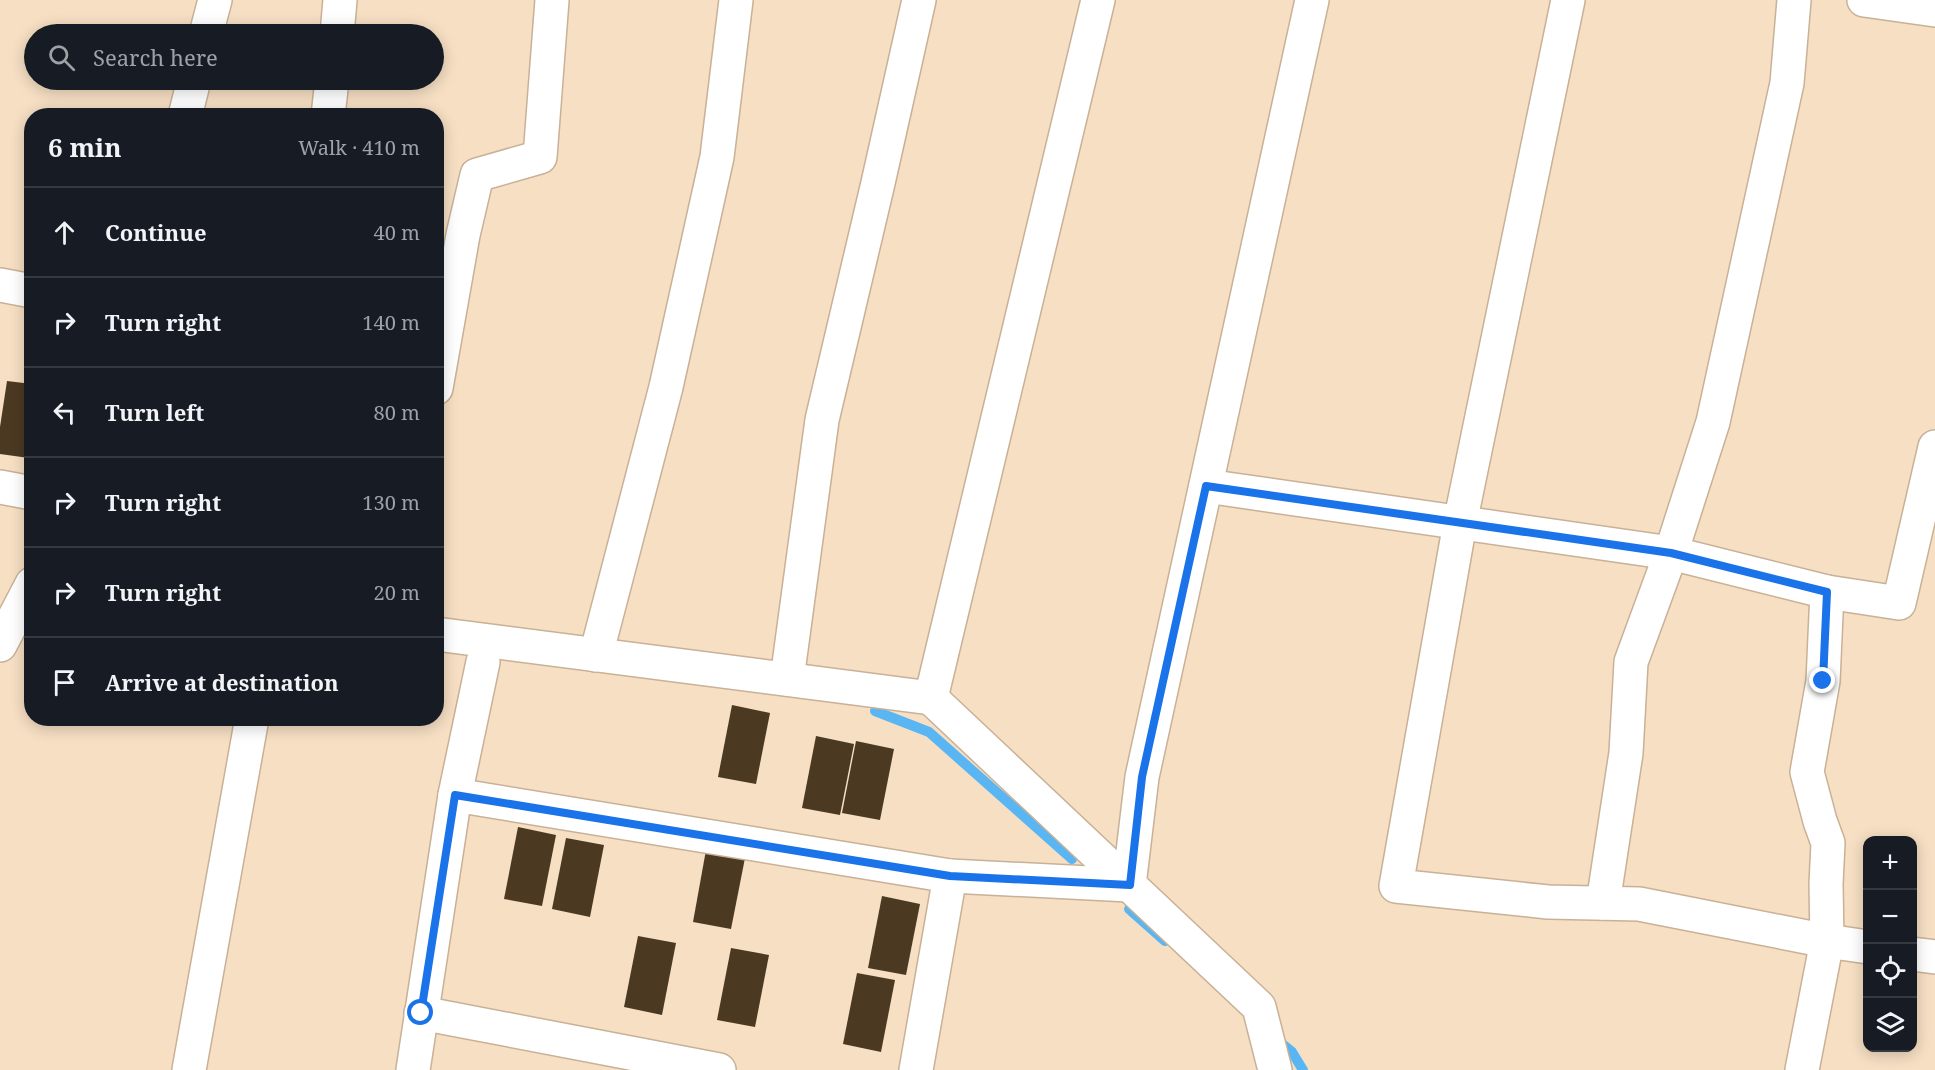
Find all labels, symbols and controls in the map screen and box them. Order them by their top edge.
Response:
search box [24,24,444,90]
icon: search [45,41,78,74]
text: Search here [93,42,218,72]
text: 6 min [48,129,122,165]
text: Walk · 410 m [298,134,420,161]
icon: ahead [48,216,81,249]
text: Continue [105,217,207,247]
text: 40 m [374,219,420,246]
icon: right [48,306,81,339]
text: Turn right [105,307,221,337]
text: 140 m [362,309,420,336]
icon: left [48,396,81,429]
text: Turn left [105,397,204,427]
text: 80 m [374,399,420,426]
icon: right [48,486,81,519]
text: Turn right [105,487,221,517]
text: 130 m [362,489,420,516]
icon: right [48,576,81,609]
text: Turn right [105,577,221,607]
text: 20 m [374,579,420,606]
icon: arrive [48,666,81,699]
text: Arrive at destination [105,667,339,697]
route end [1809,667,1835,693]
map controls [1863,836,1917,1052]
button: + [1863,836,1917,890]
button: − [1863,890,1917,944]
button: locate [1863,944,1917,998]
button: layers [1863,998,1917,1052]
route start [407,999,433,1025]

